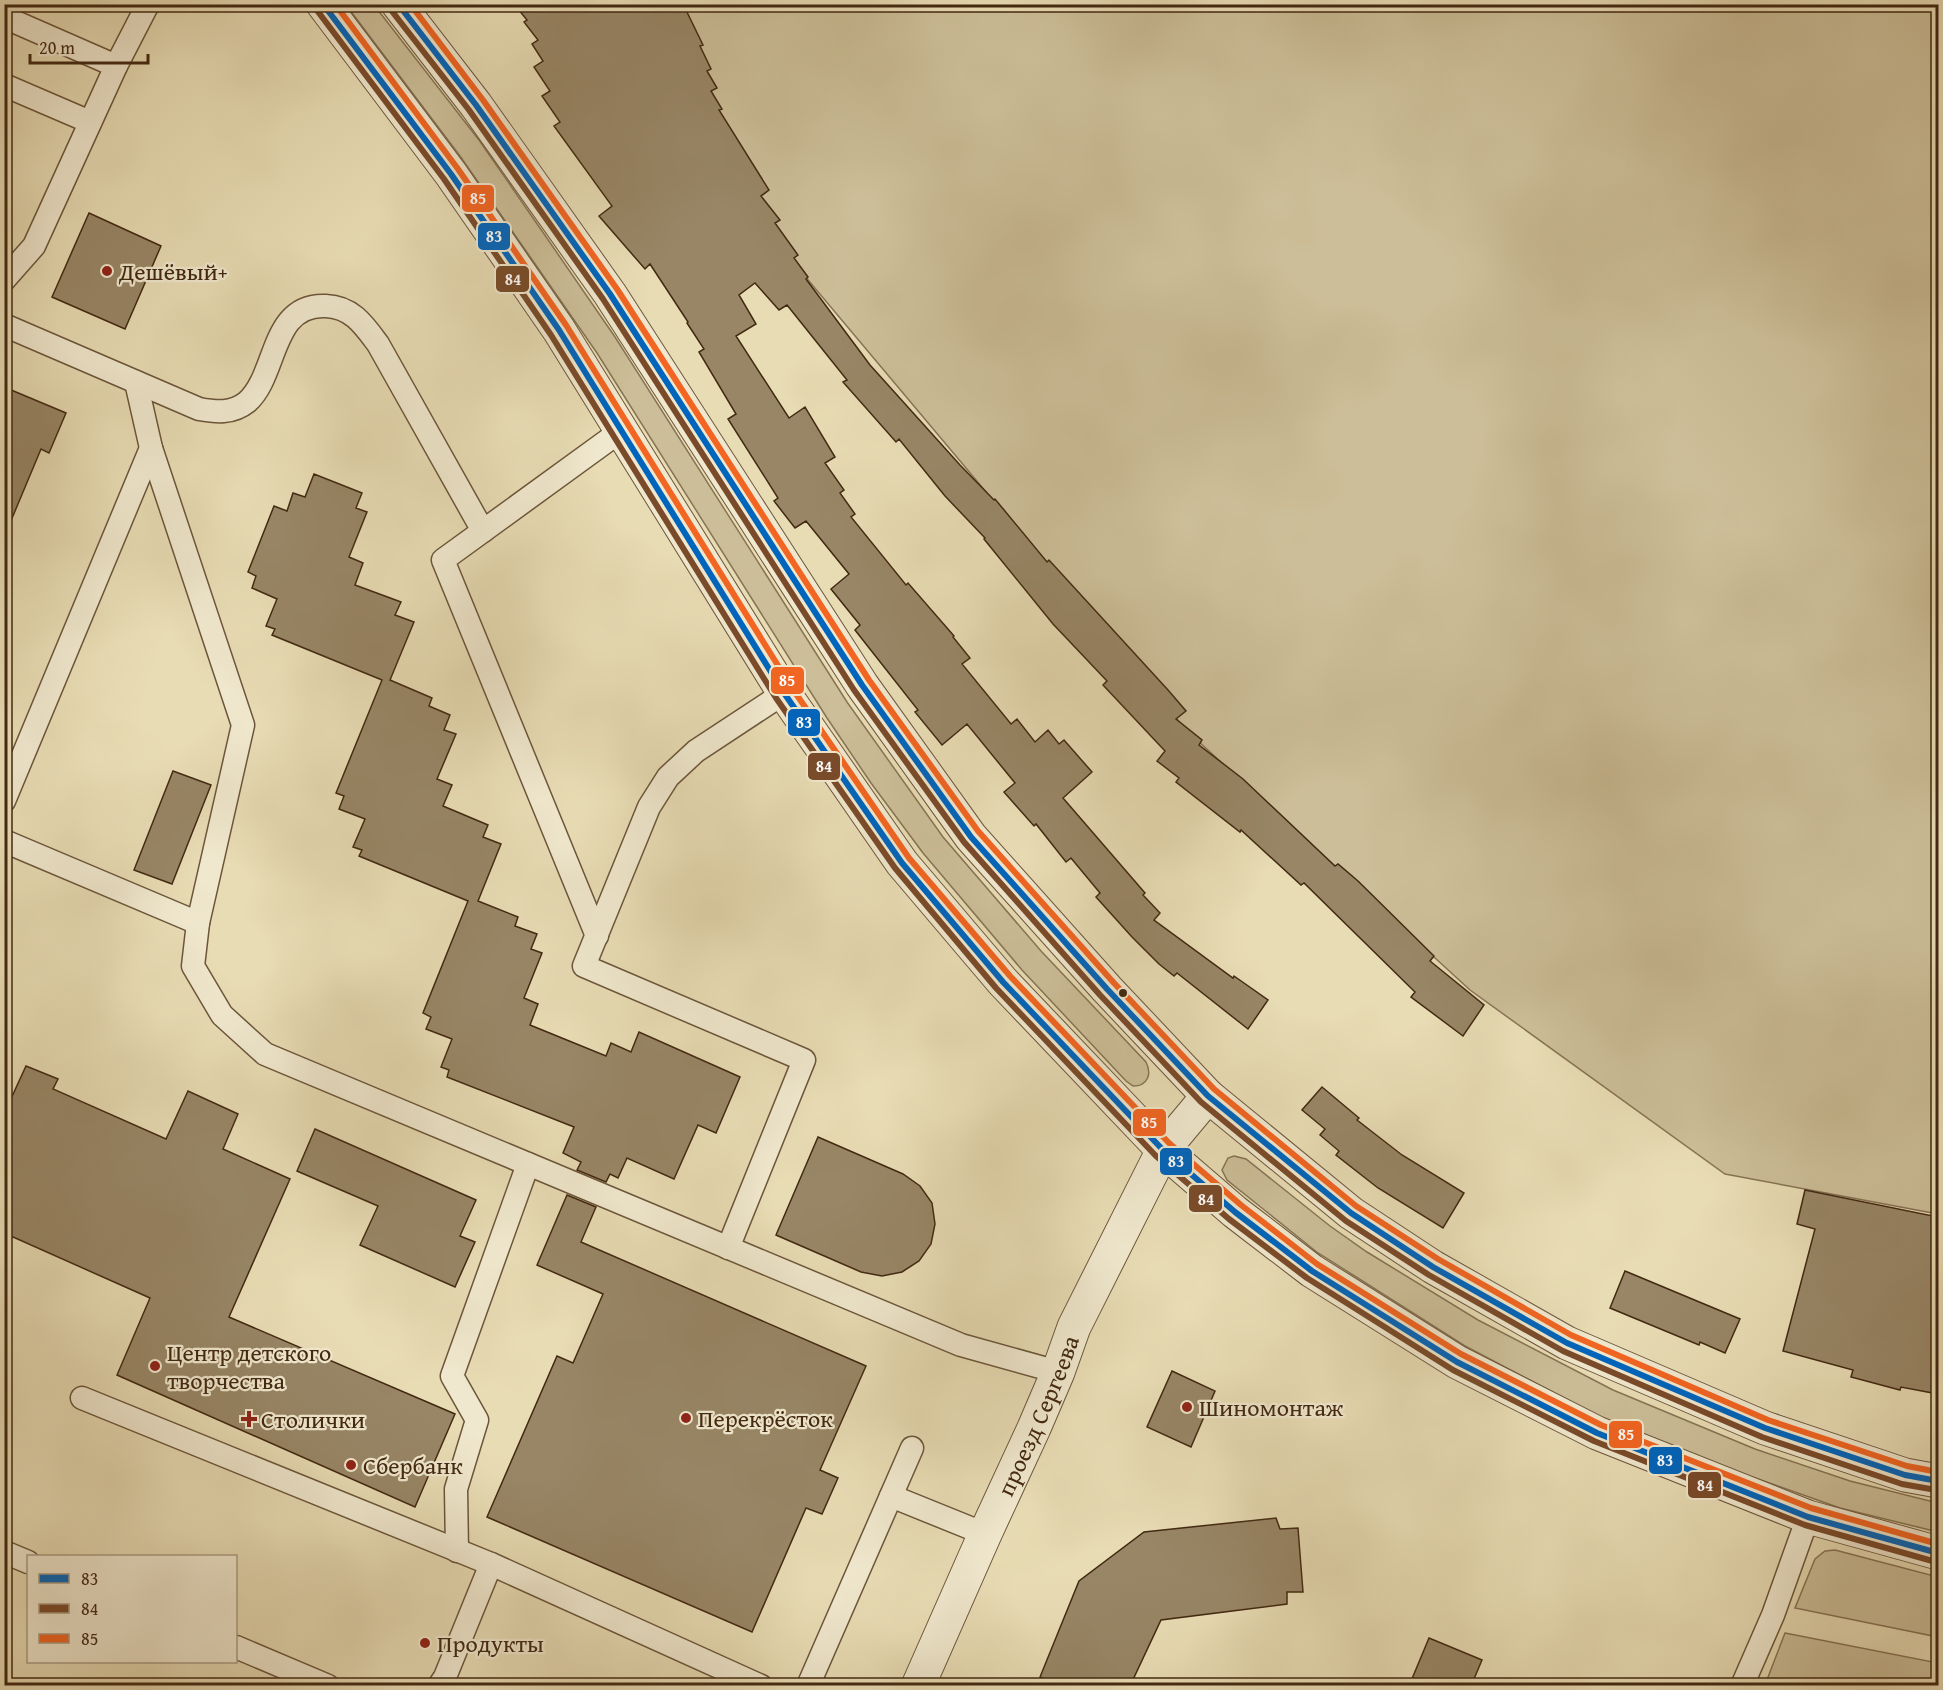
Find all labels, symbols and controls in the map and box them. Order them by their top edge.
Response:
scale bar [30,27,148,65]
text: 20 m [39,34,75,61]
line badge: 85 [461,184,495,213]
text: 85 [470,186,486,210]
line badge: 83 [477,222,511,251]
text: 83 [486,224,502,248]
place label: Дешёвый+ [118,254,228,289]
marker: Дешёвый+ [100,264,114,278]
line badge: 84 [495,265,530,293]
text: 84 [505,267,521,291]
line badge: 85 [770,666,805,695]
text: 85 [779,668,795,692]
line badge: 83 [787,708,821,737]
text: 83 [796,710,812,734]
line badge: 84 [807,752,841,781]
text: 84 [816,754,832,778]
unlabelled marker [1117,987,1129,999]
line badge: 85 [1132,1108,1167,1137]
text: 85 [1141,1110,1157,1134]
line badge: 83 [1159,1147,1193,1176]
text: 83 [1168,1149,1184,1173]
line badge: 84 [1188,1184,1223,1213]
text: 84 [1198,1187,1214,1211]
street label: проезд Сергеева [988,1330,1087,1501]
place label: Центр детского творчества [167,1335,331,1398]
marker: Центр детского творчества [148,1359,162,1373]
place label: Шиномонтаж [1199,1390,1344,1425]
marker: Шиномонтаж [1180,1400,1194,1414]
place label: Перекрёсток [698,1401,833,1436]
place label: Столички [261,1402,365,1437]
marker: Перекрёсток [679,1411,693,1425]
marker: Столички [242,1412,256,1426]
line badge: 85 [1608,1420,1643,1449]
text: 85 [1618,1422,1634,1446]
line badge: 83 [1648,1446,1683,1475]
place label: Сбербанк [363,1448,463,1483]
text: 83 [1657,1448,1673,1472]
marker: Сбербанк [344,1458,358,1472]
line badge: 84 [1687,1471,1722,1499]
text: 84 [1697,1473,1713,1497]
legend [27,1555,237,1663]
text: 83 [81,1565,98,1592]
text: 84 [81,1595,98,1622]
text: 85 [81,1625,98,1652]
place label: Продукты [437,1626,544,1661]
marker: Продукты [418,1636,432,1650]

